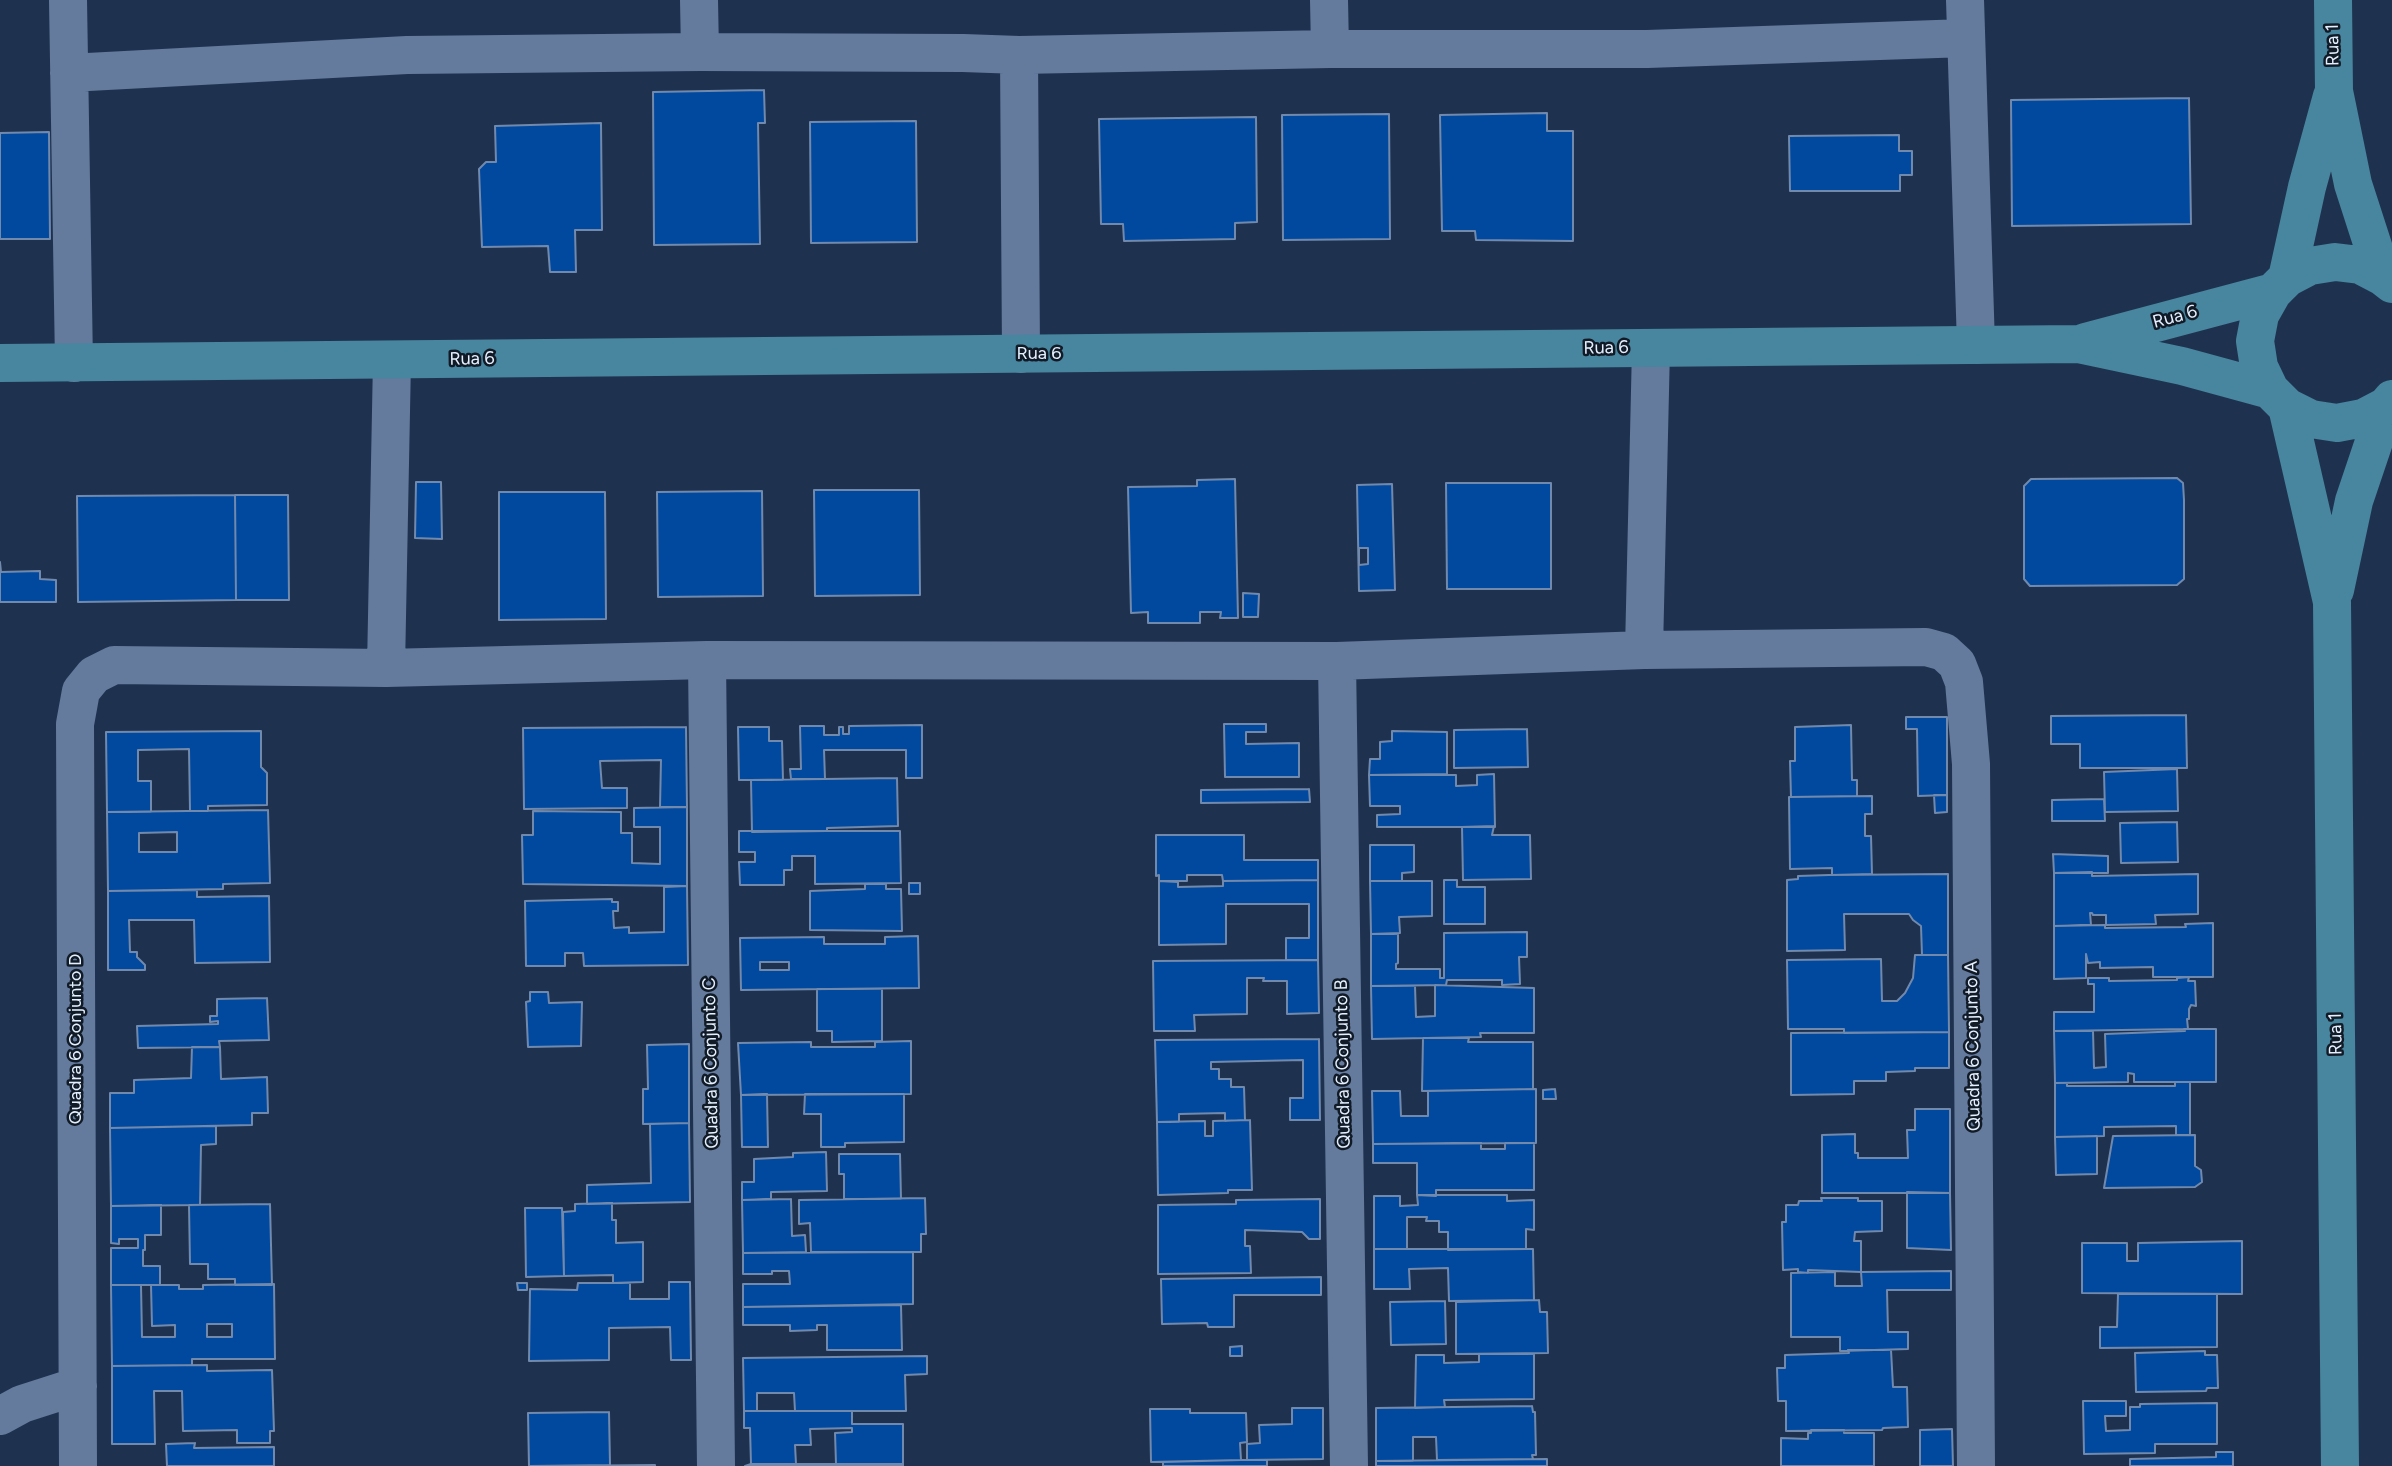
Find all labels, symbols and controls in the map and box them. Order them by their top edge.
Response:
street label: Rua 1 [2322,24,2344,66]
street label: Rua 6 [2150,301,2200,333]
street label: Rua 6 [1583,337,1629,359]
street label: Rua 6 [1016,343,1062,365]
street label: Rua 6 [449,348,495,370]
street label: Quadra 6 Conjunto D [65,954,87,1124]
street label: Quadra 6 Conjunto A [1961,961,1985,1131]
street label: Quadra 6 Conjunto C [699,977,723,1149]
street label: Quadra 6 Conjunto B [1331,979,1355,1149]
street label: Rua 1 [2325,1013,2347,1055]

